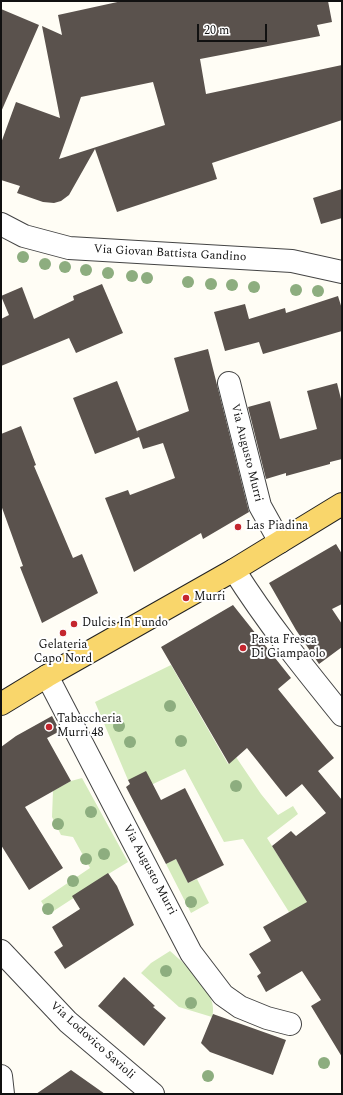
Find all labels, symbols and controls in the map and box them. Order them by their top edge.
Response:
scale bar [199,16,269,42]
text: 20 m [204,21,229,40]
street label: Via Giovan Battista Gandino [93,243,247,265]
street label: Via Augusto Murri [227,402,265,504]
place label: Las Piadina [246,520,308,534]
marker: Las Piadina [233,522,243,532]
place label: Murri [194,591,226,605]
marker: Murri [181,593,191,603]
place label: Dulcis In Fundo [82,617,168,631]
marker: Dulcis In Fundo [69,619,79,629]
marker: Gelateria Capo Nord [58,628,68,638]
place label: Pasta Fresca Di Giampaolo [251,634,325,662]
place label: Gelateria Capo Nord [34,639,92,667]
marker: Pasta Fresca Di Giampaolo [238,643,248,653]
place label: Tabaccheria Murri 48 [57,713,122,741]
marker: Tabaccheria Murri 48 [44,722,54,732]
street label: Via Augusto Murri [119,822,179,918]
street label: Via Lodovico Savioli [47,999,137,1083]

